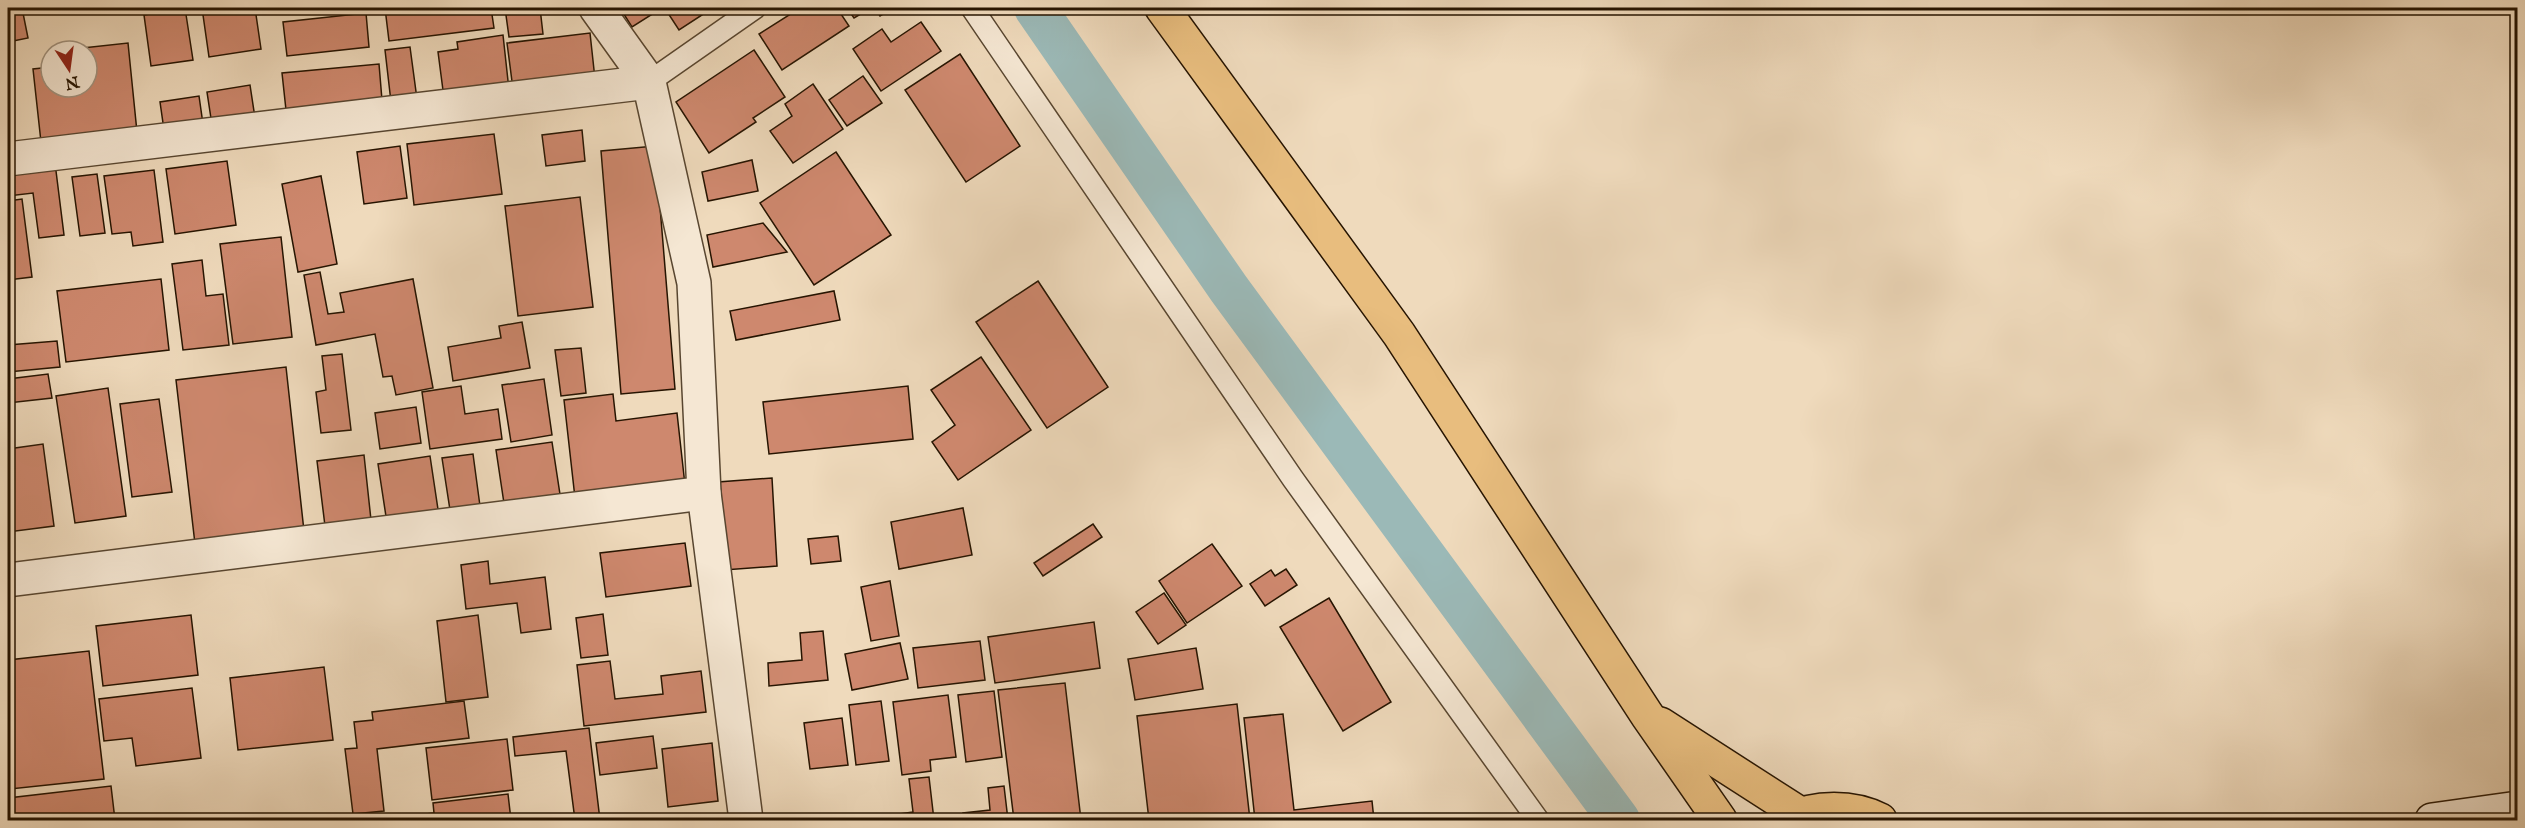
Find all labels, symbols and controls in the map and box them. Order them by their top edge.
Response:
north arrow [39,39,99,99]
text: N [63,70,82,93]

